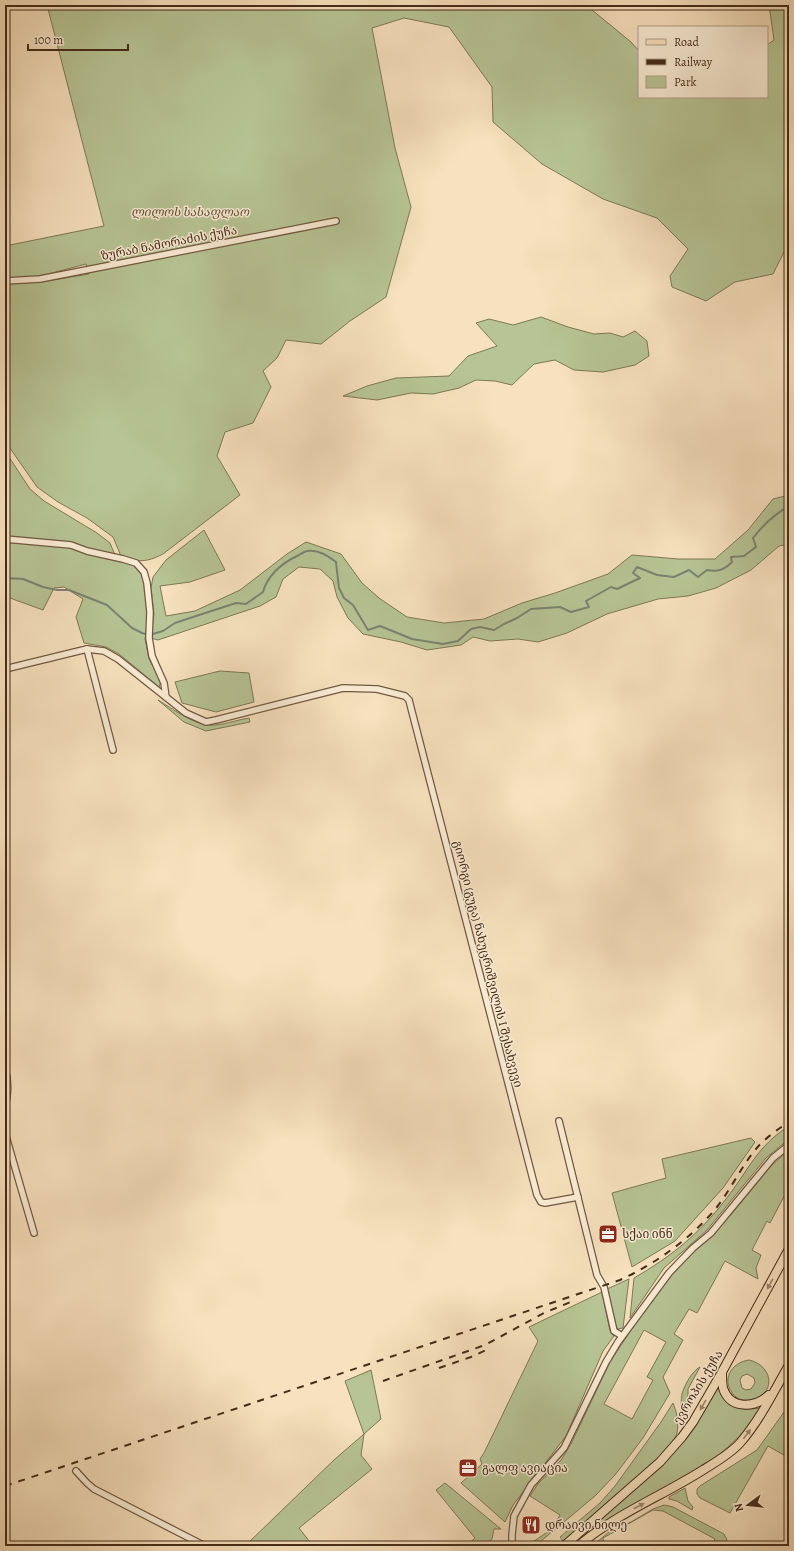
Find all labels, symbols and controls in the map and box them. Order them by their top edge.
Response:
scale bar [28,26,128,52]
legend [638,26,768,98]
text: 100 m [34,32,63,48]
text: Road [674,34,700,50]
text: Railway [674,54,713,70]
text: Park [674,74,697,90]
park label: ლილოს სასაფლაო [131,204,250,220]
street label: ზურაბ ნამორაძის ქუჩა [100,222,238,264]
street label: გიორგი (გუგა) ნახუცრიშვილის I შესახვევი [450,839,527,1089]
office icon: სქაი ინნ [597,1223,619,1245]
place label: სქაი ინნ [622,1226,673,1242]
one-way arrow [767,1278,774,1289]
street label: ევროპის ქუჩა [670,1347,726,1427]
one-way arrow [699,1399,706,1411]
one-way arrow [742,1429,751,1440]
office icon: გალფ ავიაცია [457,1457,479,1479]
place label: გალფ ავიაცია [482,1460,568,1476]
north arrow [728,1485,768,1525]
one-way arrow [633,1502,645,1509]
text: N [731,1502,747,1513]
restaurant icon: დრაივი ნილე [520,1514,542,1536]
place label: დრაივი ნილე [545,1517,627,1533]

